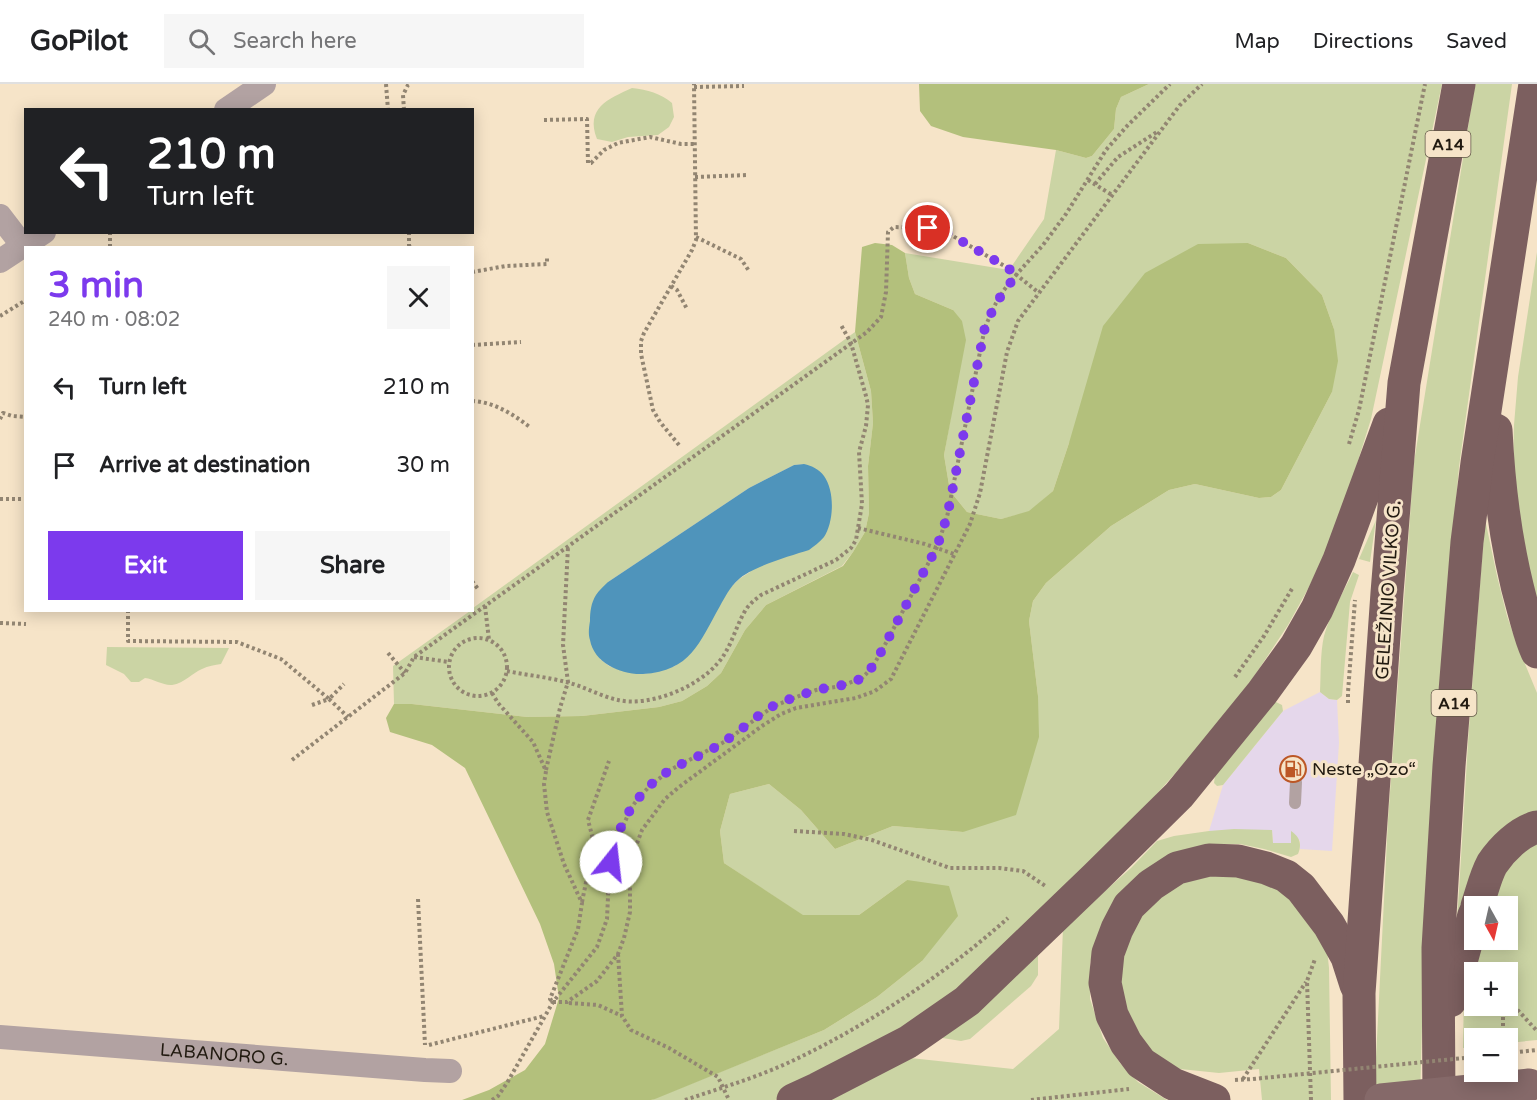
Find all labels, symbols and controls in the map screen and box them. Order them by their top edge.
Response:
search box [164,14,584,68]
text: GoPilot [30,24,128,58]
icon: search [185,25,218,58]
text: Search here [233,28,357,54]
text: Map [1234,29,1280,54]
text: Directions [1313,29,1413,54]
text: Saved [1446,29,1507,54]
text: 210 m [147,129,276,180]
road number: A14 [1426,131,1470,157]
icon: left [48,132,126,210]
text: Turn left [147,180,254,213]
pin [902,202,953,253]
icon: arrive [911,211,944,244]
text: 3 min [48,264,144,307]
button: close [387,266,450,329]
text: 240 m · 08:02 [48,308,180,332]
icon: left [48,371,81,404]
text: Turn left [99,374,187,400]
text: 210 m [383,374,450,400]
icon: arrive [48,449,81,482]
text: Arrive at destination [99,452,310,478]
text: 30 m [396,452,450,478]
street label: GELEŽINIO VILKO G. [1371,500,1405,680]
button: Exit [48,531,243,600]
button: Share [255,531,450,600]
road number: A14 [1432,690,1476,716]
fuel station icon: Neste „Ozo“ [1278,754,1308,784]
place label: Neste „Ozo“ [1312,758,1416,780]
position arrow [579,830,643,894]
north arrow [1464,896,1518,950]
map controls [1464,896,1518,1082]
button: + [1464,962,1518,1016]
button: − [1464,1028,1518,1082]
street label: LABANORO G. [159,1038,289,1070]

